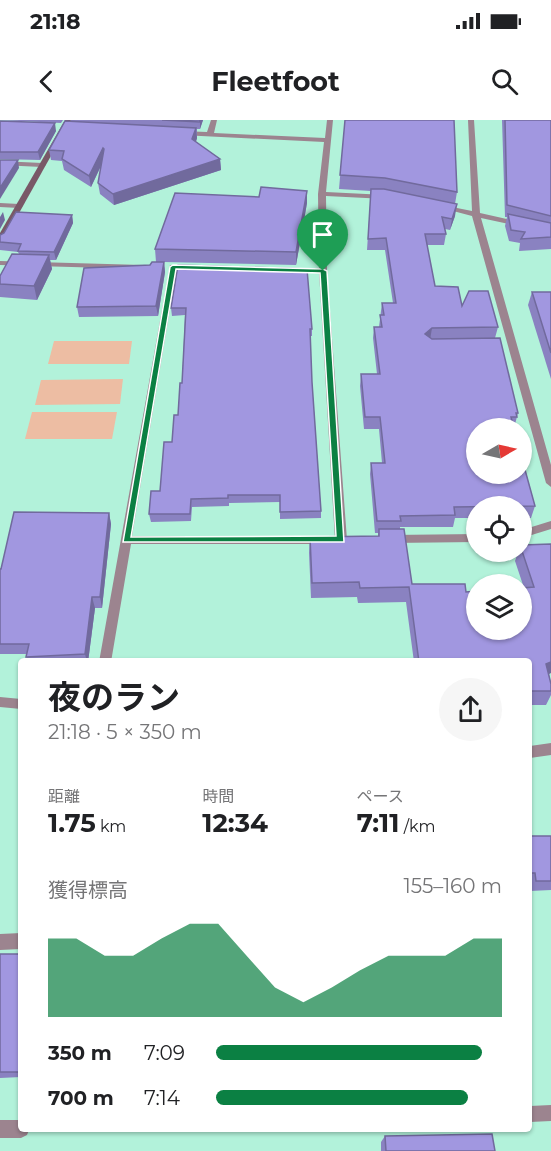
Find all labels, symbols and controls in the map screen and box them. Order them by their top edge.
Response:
text: 21:18 [30,8,81,35]
icon: back [30,65,63,98]
text: Fleetfoot [211,65,340,98]
icon: search [488,65,521,98]
pin [297,209,348,271]
icon: arrive [306,218,339,251]
north arrow [466,418,532,484]
map controls [466,418,532,640]
button: locate [466,496,532,562]
button: layers [466,574,532,640]
text: 夜のラン [48,677,180,717]
button: share [439,678,502,741]
text: 21:18 · 5 × 350 m [48,720,202,744]
text: 距離 [48,787,80,806]
text: 時間 [202,787,234,806]
text: ペース [357,787,404,806]
text: 1.75 [48,807,96,839]
text: 12:34 [202,807,268,839]
text: 7:11 [357,807,399,839]
text: km [96,817,126,836]
text: /km [399,817,436,836]
text: 155–160 m [403,874,502,898]
text: 獲得標高 [48,878,128,902]
text: 350 m [48,1041,112,1065]
text: 7:09 [144,1041,185,1065]
text: 700 m [48,1086,114,1110]
text: 7:14 [144,1086,180,1110]

